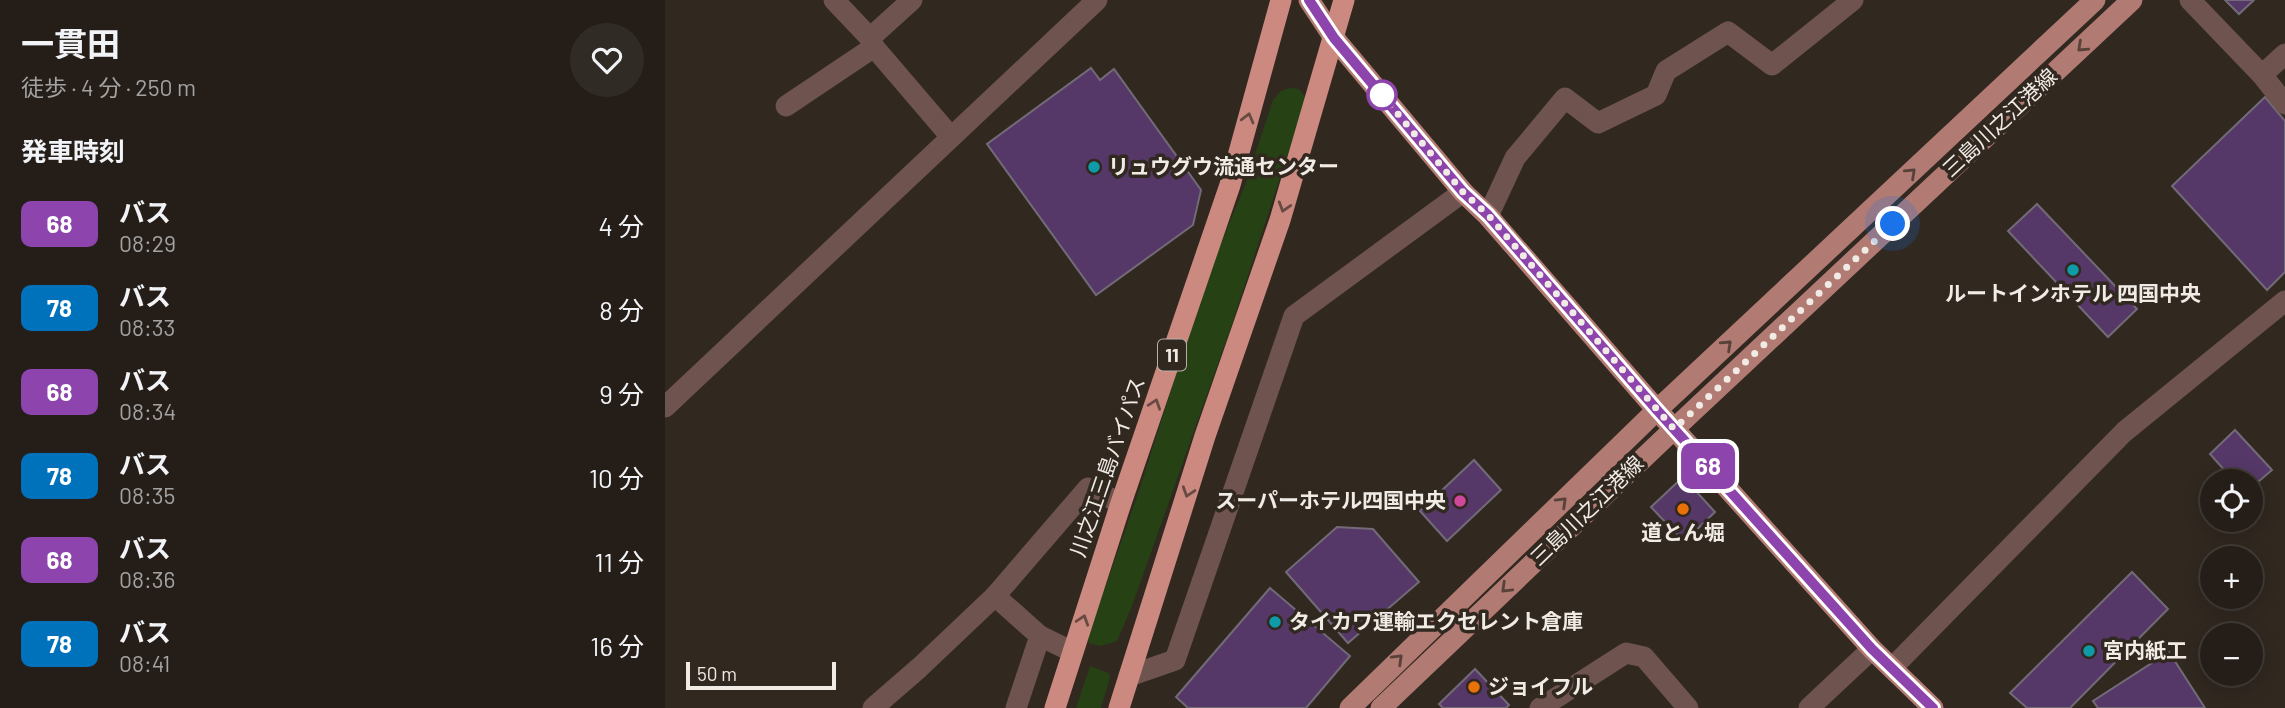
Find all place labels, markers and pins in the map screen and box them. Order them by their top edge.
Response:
unlabelled marker [1367,80,1397,110]
place label: リュウグウ流通センター [1108,153,1339,178]
marker: リュウグウ流通センター [1086,159,1102,175]
marker: ルートインホテル 四国中央 [2065,262,2081,278]
place label: ルートインホテル 四国中央 [1945,280,2201,305]
place label: スーパーホテル四国中央 [1215,487,1446,512]
marker: スーパーホテル四国中央 [1452,493,1468,509]
marker: 道とん堀 [1675,501,1691,517]
place label: 道とん堀 [1641,519,1725,544]
place label: タイカワ運輸エクセレント倉庫 [1289,608,1583,633]
marker: タイカワ運輸エクセレント倉庫 [1267,614,1283,630]
place label: 宮内紙工 [2103,637,2187,662]
marker: 宮内紙工 [2081,643,2097,659]
place label: ジョイフル [1488,673,1593,698]
marker: ジョイフル [1466,679,1482,695]

